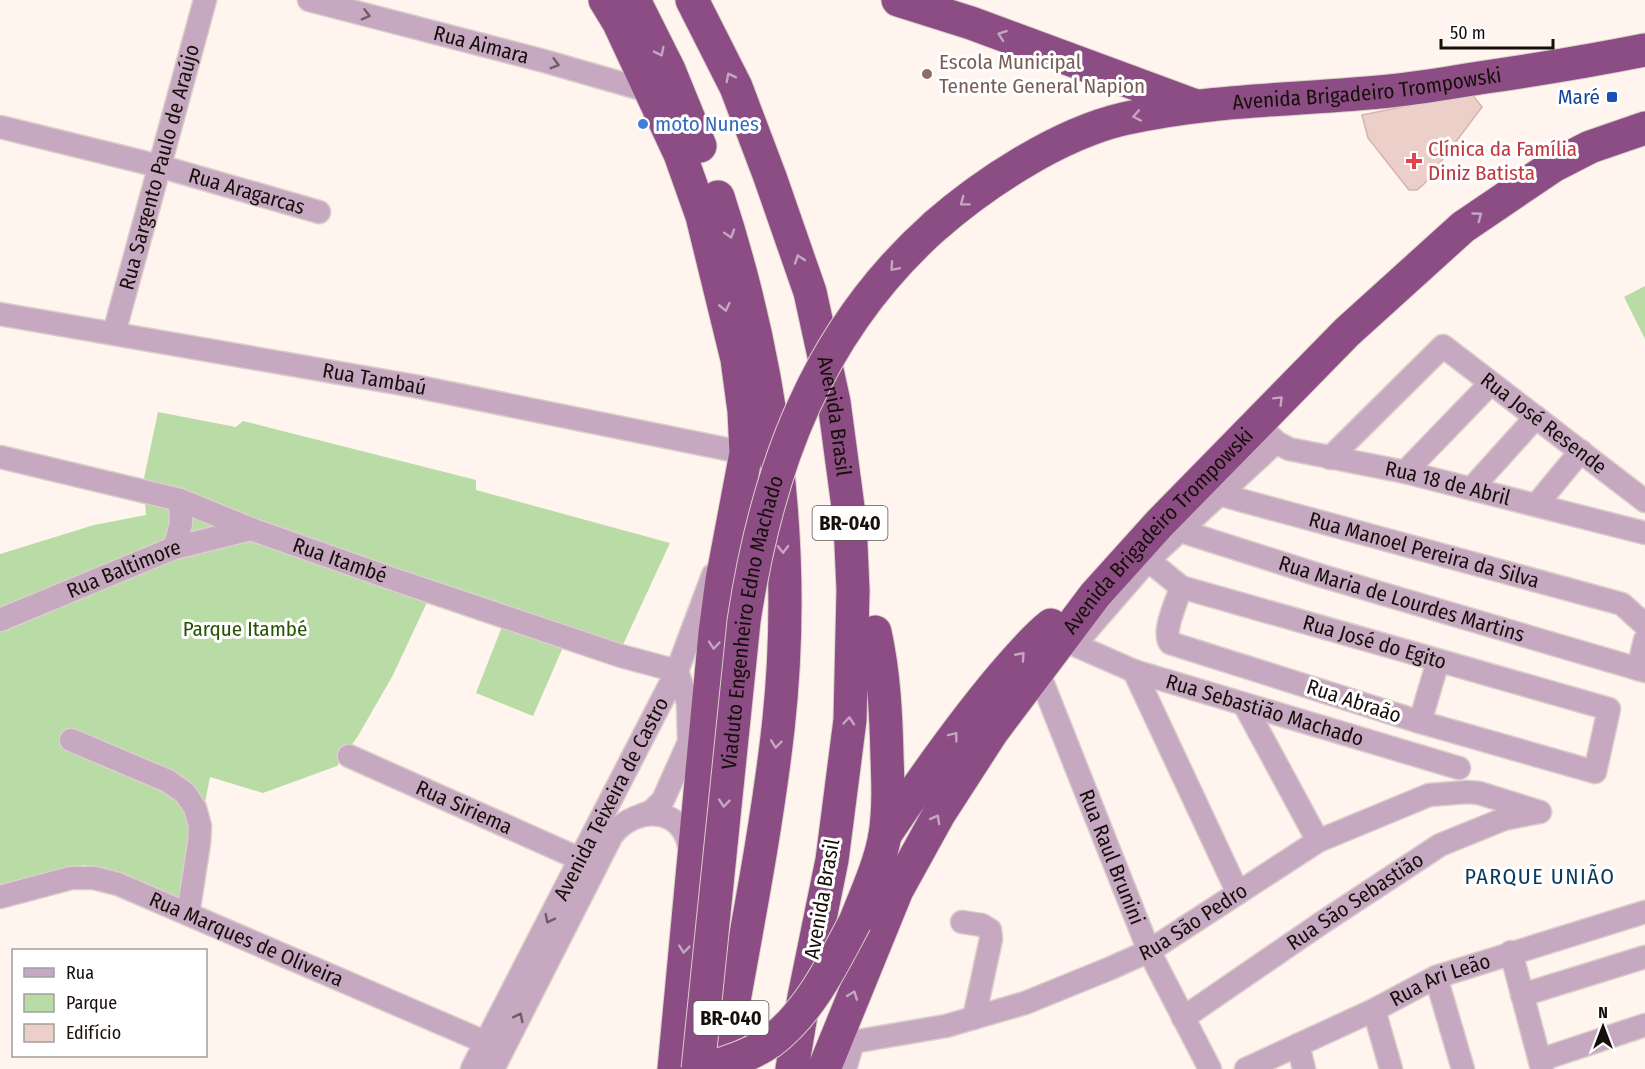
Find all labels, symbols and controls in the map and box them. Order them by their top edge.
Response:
one-way arrow [361,7,371,20]
scale bar [1441,12,1554,50]
street label: Rua Aimara [431,20,532,70]
text: 50 m [1450,22,1486,44]
one-way arrow [997,29,1008,42]
street label: Rua Sargento Paulo de Araújo [113,41,205,293]
one-way arrow [653,46,665,57]
place label: Escola Municipal Tenente General Napion [939,49,1145,99]
one-way arrow [549,57,559,70]
street label: Avenida Brigadeiro Trompowski [1231,62,1503,116]
marker: Escola Municipal Tenente General Napion [920,67,934,81]
one-way arrow [726,72,738,83]
place label: Maré [1558,84,1600,110]
marker: Maré [1605,90,1619,104]
one-way arrow [1133,109,1143,122]
place label: moto Nunes [655,111,759,137]
marker: moto Nunes [636,117,650,131]
place label: Clínica da Família Diniz Batista [1428,136,1577,186]
marker: Clínica da Família Diniz Batista [1405,152,1423,170]
street label: Rua Aragarcas [186,162,308,220]
one-way arrow [960,195,971,206]
one-way arrow [1471,212,1482,223]
one-way arrow [723,228,735,239]
one-way arrow [793,254,806,265]
one-way arrow [890,260,901,271]
one-way arrow [718,302,731,312]
street label: Avenida Brasil [811,353,857,478]
street label: Rua Tambaú [320,357,429,401]
street label: Rua José Resende [1475,367,1612,480]
one-way arrow [1272,397,1283,408]
street label: Avenida Brigadeiro Trompowski [1057,422,1259,639]
street label: Rua 18 de Abril [1383,455,1514,511]
street label: Viaduto Engenheiro Edno Machado [716,472,789,771]
road number: BR-040 [812,506,888,540]
street label: Rua Manoel Pereira da Silva [1306,506,1542,594]
street label: Rua Itambé [289,532,390,589]
street label: Rua Baltimore [63,534,183,604]
one-way arrow [777,545,790,554]
street label: Rua Maria de Lourdes Martins [1275,550,1528,648]
street label: Rua José do Egito [1300,609,1449,675]
park label: Parque Itambé [183,616,307,642]
one-way arrow [708,640,721,649]
one-way arrow [1014,652,1025,662]
street label: Rua Sebastião Machado [1163,668,1367,752]
street label: Rua Abraão [1303,673,1405,729]
street label: Avenida Teixeira de Castro [548,693,674,905]
one-way arrow [842,717,855,726]
one-way arrow [947,731,958,742]
one-way arrow [770,740,783,749]
street label: Rua Siriema [412,774,516,840]
street label: Rua Raul Brunini [1073,786,1150,928]
one-way arrow [718,798,731,807]
one-way arrow [929,815,940,825]
street label: Avenida Brasil [799,836,845,961]
street label: Rua São Sebastião [1282,846,1428,956]
district label: PARQUE UNIÃO [1464,863,1616,890]
street label: Rua São Pedro [1135,878,1252,967]
street label: Rua Marques de Oliveira [145,886,347,993]
one-way arrow [545,913,556,923]
one-way arrow [678,945,691,954]
street label: Rua Ari Leão [1385,948,1493,1012]
legend [12,949,207,1057]
text: Rua [66,962,94,984]
one-way arrow [846,990,859,1001]
text: Parque [66,992,117,1014]
north arrow [1573,997,1633,1057]
road number: BR-040 [694,1001,768,1035]
text: N [1598,1003,1608,1022]
one-way arrow [512,1012,524,1023]
text: Edifício [66,1022,121,1044]

